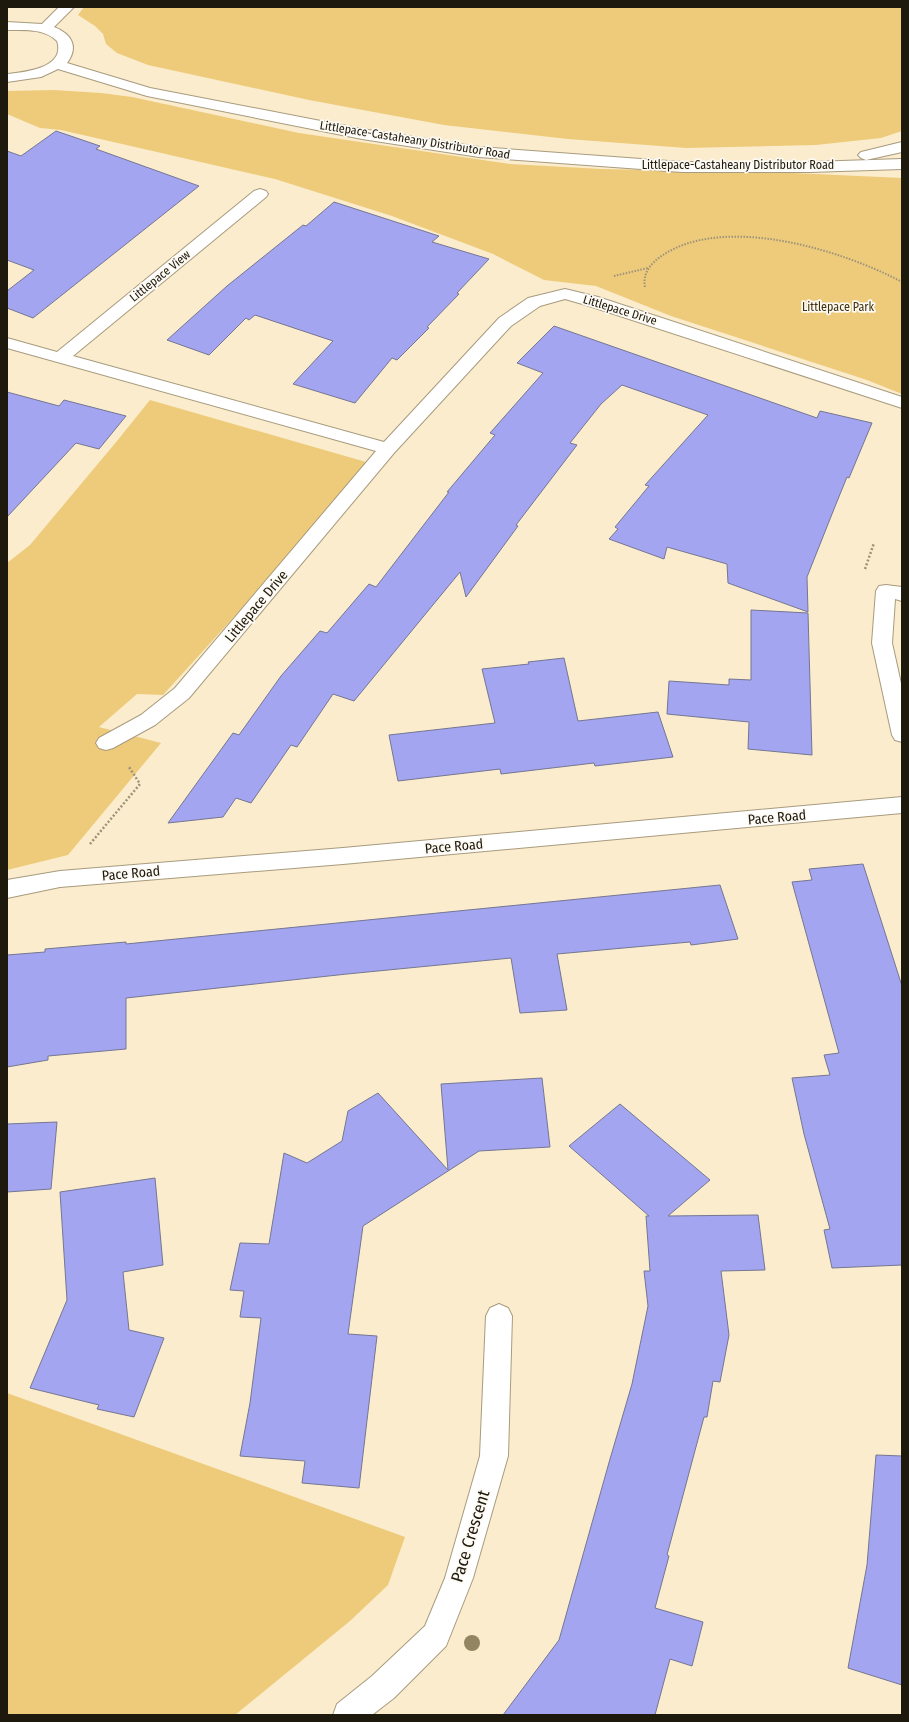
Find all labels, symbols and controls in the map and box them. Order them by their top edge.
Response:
street label: Littlepace-Castaheany Distributor Road [319,118,511,162]
street label: Littlepace-Castaheany Distributor Road [642,158,834,172]
street label: Littlepace View [127,247,193,305]
street label: Littlepace Drive [581,292,659,328]
park label: Littlepace Park [802,300,875,314]
street label: Littlepace Drive [221,567,292,646]
street label: Pace Road [747,806,807,829]
street label: Pace Road [424,835,484,858]
street label: Pace Road [101,862,161,885]
street label: Pace Crescent [447,1487,495,1585]

